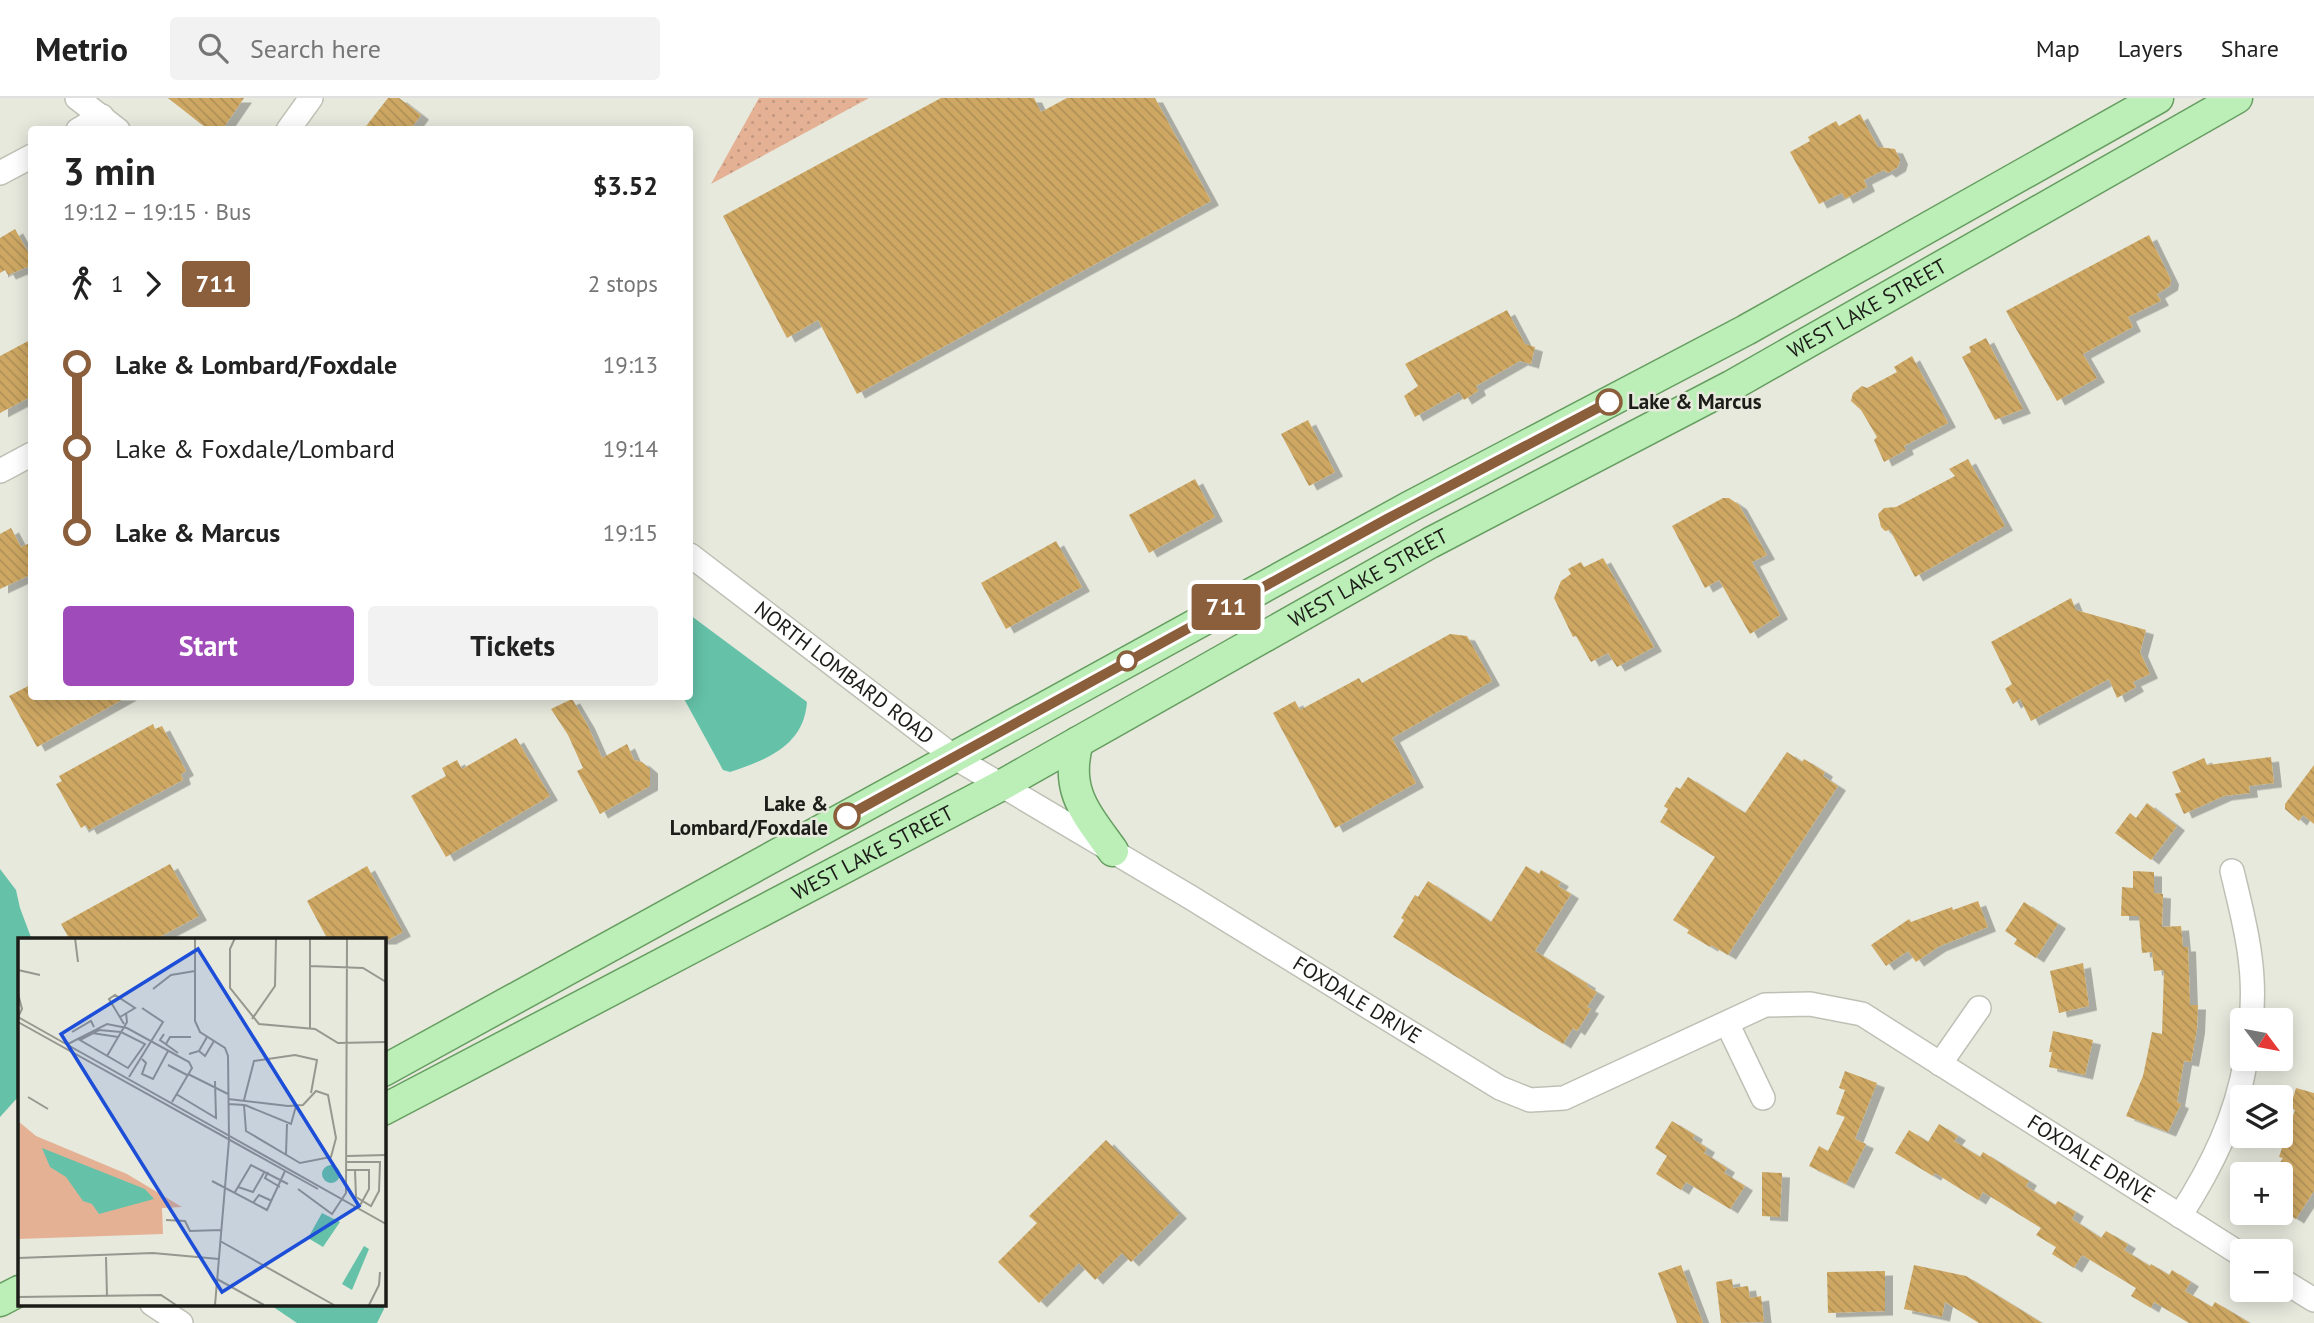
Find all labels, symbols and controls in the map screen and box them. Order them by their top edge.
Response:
search box [170,17,660,80]
text: Metrio [35,27,128,70]
icon: search [194,29,232,67]
text: Search here [250,32,381,65]
text: Map [2036,33,2080,64]
text: Layers [2118,33,2183,64]
text: Share [2221,33,2279,64]
text: 3 min [63,146,156,195]
text: $3.52 [593,169,658,202]
text: 19:12 – 19:15 · Bus [63,197,251,226]
street label: WEST LAKE STREET [1783,252,1952,364]
icon: walk [63,265,101,303]
icon: forward [134,265,172,303]
text: 711 [196,268,236,299]
text: 1 [111,269,124,298]
text: 2 stops [588,269,658,298]
text: Lake & Lombard/Foxdale [115,348,397,381]
text: 19:13 [603,350,658,379]
place label: Lake & Marcus [1628,388,1762,415]
marker: Lake & Marcus [1596,389,1622,415]
text: Lake & Foxdale/Lombard [115,432,395,465]
text: 19:14 [603,434,658,463]
text: Lake & Marcus [115,516,280,549]
text: 19:15 [603,518,658,547]
street label: WEST LAKE STREET [1284,522,1453,633]
line badge: 711 [1186,584,1266,630]
text: 711 [1206,591,1246,622]
street label: NORTH LOMBARD ROAD [749,595,940,750]
button: Start [63,606,354,686]
button: Tickets [368,606,658,686]
unlabelled marker [1117,651,1137,671]
place label: Lake & Lombard/Foxdale [670,790,828,841]
street label: WEST LAKE STREET [787,799,958,906]
marker: Lake & Lombard/Foxdale [834,803,860,829]
inset map [18,938,385,1306]
street label: FOXDALE DRIVE [1288,950,1427,1049]
north arrow [2230,1008,2292,1071]
map controls [2230,1008,2293,1302]
button: layers [2230,1085,2293,1148]
street label: FOXDALE DRIVE [2022,1108,2160,1209]
button: + [2230,1162,2293,1225]
button: − [2230,1239,2293,1302]

